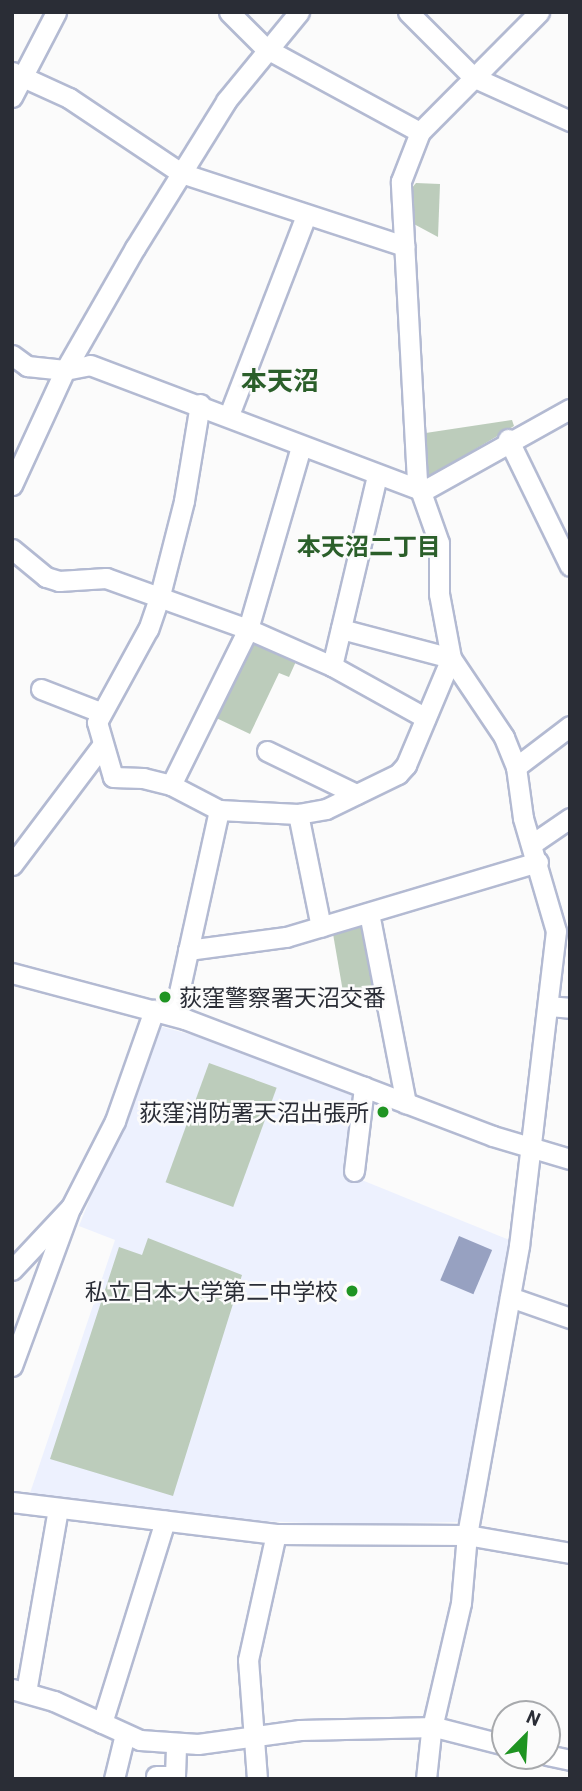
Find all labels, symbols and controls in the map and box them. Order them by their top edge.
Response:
district label: 本天沼 [241,364,319,396]
district label: 本天沼二丁目 [297,532,441,560]
place label: 荻窪警察署天沼交番 [179,983,386,1011]
marker: 荻窪警察署天沼交番 [157,989,173,1005]
place label: 荻窪消防署天沼出張所 [139,1098,369,1126]
marker: 荻窪消防署天沼出張所 [375,1104,391,1120]
place label: 私立日本大学第二中学校 [85,1277,338,1305]
marker: 私立日本大学第二中学校 [344,1283,360,1299]
north arrow [491,1700,561,1770]
text: N [523,1704,544,1730]

